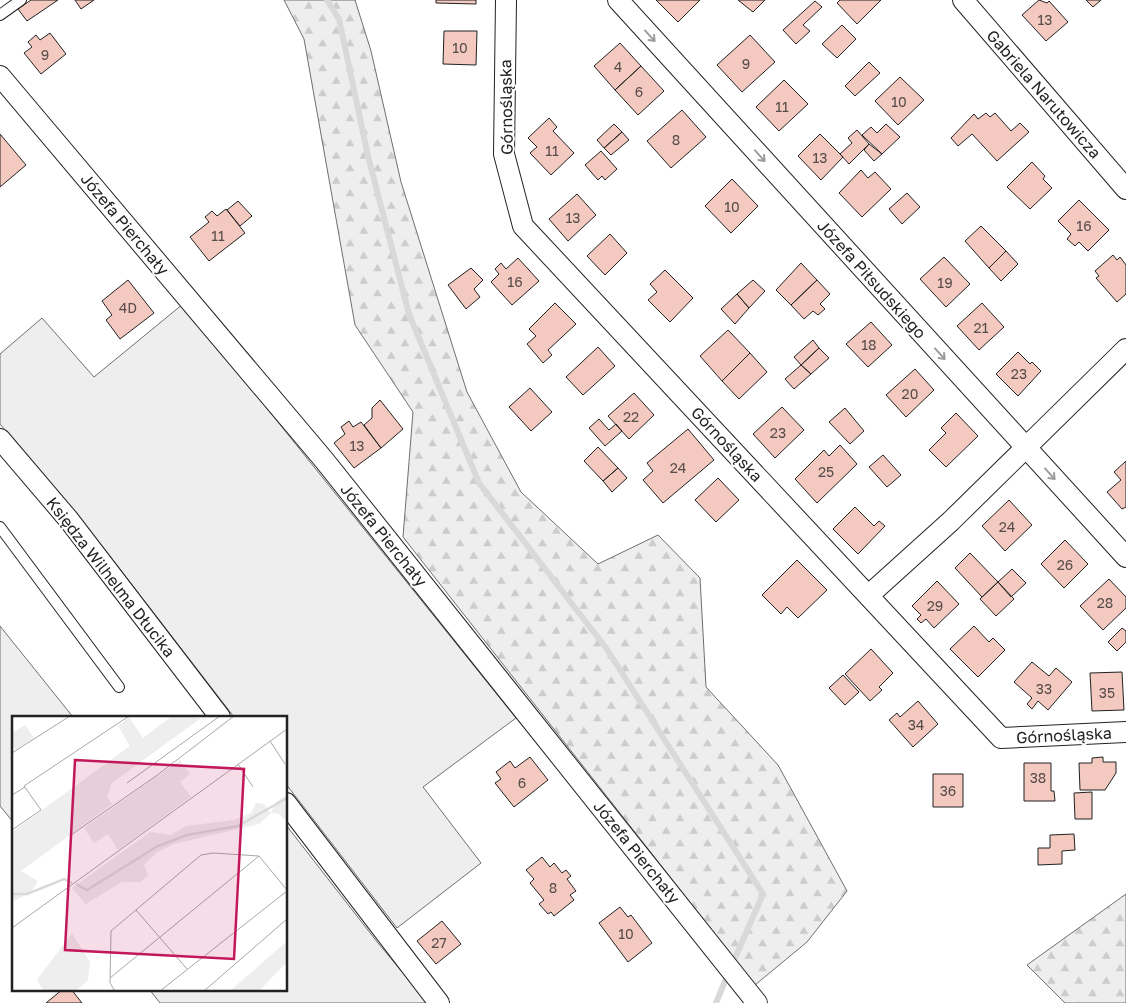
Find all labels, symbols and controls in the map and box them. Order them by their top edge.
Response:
house number: 13 [1038,11,1052,28]
street label: Gabriela Narutowicza [983,25,1105,163]
one-way arrow [644,29,656,42]
house number: 10 [452,39,468,56]
house number: 9 [41,46,49,63]
house number: 9 [742,55,750,72]
house number: 4 [614,58,622,75]
street label: Górnośląska [495,59,517,155]
house number: 6 [635,83,643,100]
house number: 10 [891,93,907,110]
house number: 11 [775,98,789,115]
house number: 8 [672,131,680,148]
house number: 11 [545,142,559,159]
house number: 13 [813,149,827,166]
one-way arrow [754,150,766,163]
street label: Józefa Pierchały [77,169,173,279]
house number: 10 [724,198,740,215]
house number: 13 [566,209,580,226]
street label: Józefa Piłsudskiego [813,215,931,343]
house number: 16 [1076,217,1092,234]
house number: 11 [211,227,225,244]
house number: 16 [507,273,523,290]
house number: 19 [937,274,953,291]
house number: 4D [119,299,137,316]
house number: 21 [974,319,989,336]
house number: 18 [861,336,877,353]
one-way arrow [934,347,946,360]
house number: 23 [1011,365,1027,382]
house number: 20 [902,385,918,402]
street label: Górnośląska [687,402,767,486]
house number: 22 [623,408,639,425]
house number: 23 [770,424,786,441]
house number: 13 [350,437,364,454]
house number: 24 [670,459,686,476]
house number: 25 [818,463,834,480]
one-way arrow [1044,467,1056,480]
street label: Józefa Pierchały [336,479,432,591]
street label: Księdza Wilhelma Dłucika [42,493,180,661]
house number: 24 [999,518,1015,535]
house number: 26 [1057,556,1073,573]
house number: 28 [1097,594,1113,611]
house number: 29 [927,597,943,614]
house number: 33 [1036,680,1052,697]
house number: 35 [1099,684,1115,701]
inset map [12,716,288,990]
house number: 34 [908,716,924,733]
street label: Górnośląska [1016,723,1112,747]
house number: 38 [1030,769,1046,786]
house number: 6 [518,774,526,791]
house number: 36 [940,782,956,799]
street label: Józefa Pierchały [589,796,685,908]
house number: 8 [549,879,557,896]
house number: 10 [618,925,634,942]
house number: 27 [431,934,447,951]

